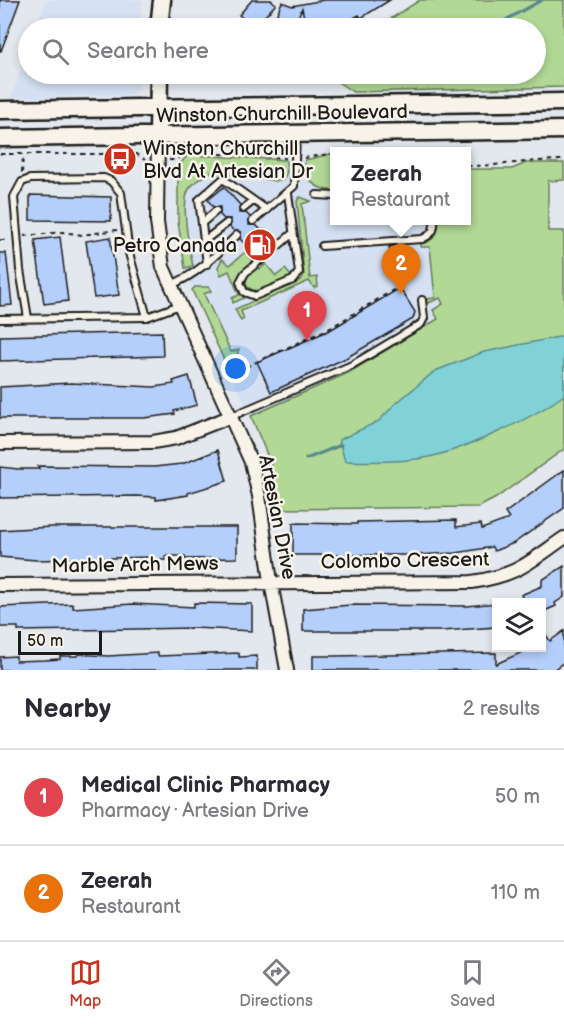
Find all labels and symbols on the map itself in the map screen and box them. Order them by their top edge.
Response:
street label: Winston Churchill Boulevard [156,100,408,128]
place label: Winston Churchill Blvd At Artesian Dr [143,137,313,184]
bus stop icon: Winston Churchill Blvd At Artesian Dr [102,141,138,177]
fuel station icon: Petro Canada [242,227,278,263]
place label: Petro Canada [113,234,237,258]
pin: 2 [382,244,420,294]
pin: 1 [288,292,326,341]
your location [221,354,250,383]
street label: Artesian Drive [253,453,301,582]
street label: Colombo Crescent [320,548,490,574]
street label: Marble Arch Mews [51,552,219,578]
scale bar [18,628,102,656]

